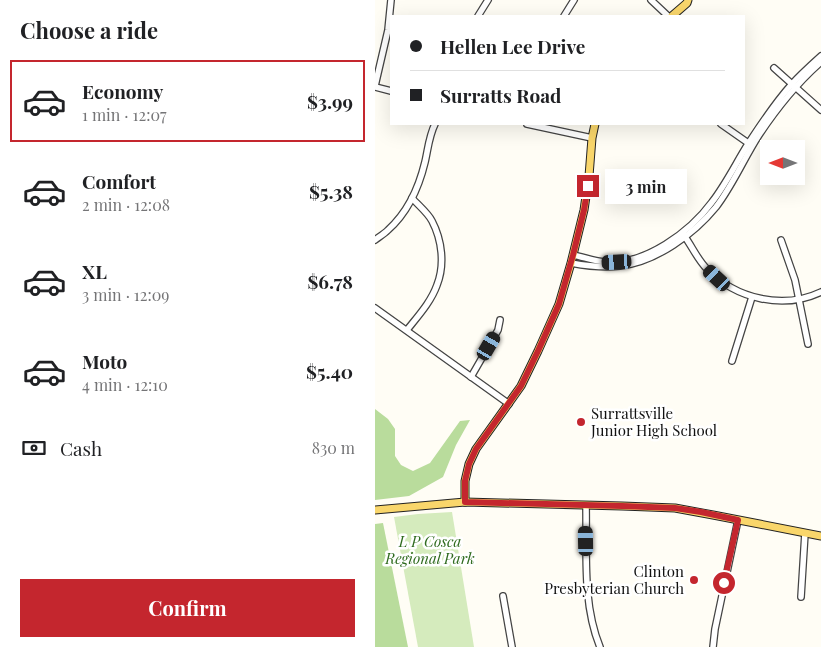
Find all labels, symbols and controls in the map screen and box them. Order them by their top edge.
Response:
text: Choose a ride [20,15,158,45]
text: Hellen Lee Drive [440,33,585,59]
text: Economy [82,78,163,104]
icon: car [22,79,67,124]
text: Surratts Road [440,82,561,108]
text: $3.99 [307,88,353,114]
text: 1 min · 12:07 [82,104,166,125]
north arrow [760,140,805,185]
map controls [760,140,805,185]
text: Comfort [82,168,156,194]
callout: 3 min [605,168,688,204]
icon: car [22,169,67,214]
route end [577,175,599,197]
text: 3 min [626,176,666,197]
text: $5.38 [309,178,353,204]
text: 2 min · 12:08 [82,194,170,215]
car [601,254,632,270]
text: XL [82,258,107,284]
icon: car [22,259,67,304]
car [700,262,733,294]
text: $6.78 [307,268,353,294]
text: 3 min · 12:09 [82,284,169,305]
car [475,329,502,363]
text: Moto [82,348,127,374]
icon: car [22,349,67,394]
text: $5.40 [306,358,353,384]
text: 4 min · 12:10 [82,374,168,395]
place label: Surrattsville Junior High School [590,403,717,440]
marker: Surrattsville Junior High School [575,416,587,428]
icon: cash [20,434,48,462]
text: Cash [60,435,102,461]
text: 830 m [312,437,355,458]
car [578,526,593,556]
park label: L P Cosca Regional Park [384,531,475,568]
place label: Clinton Presbyterian Church [544,561,684,598]
route start [713,572,735,594]
marker: Clinton Presbyterian Church [688,574,700,586]
button: Confirm [20,579,355,637]

